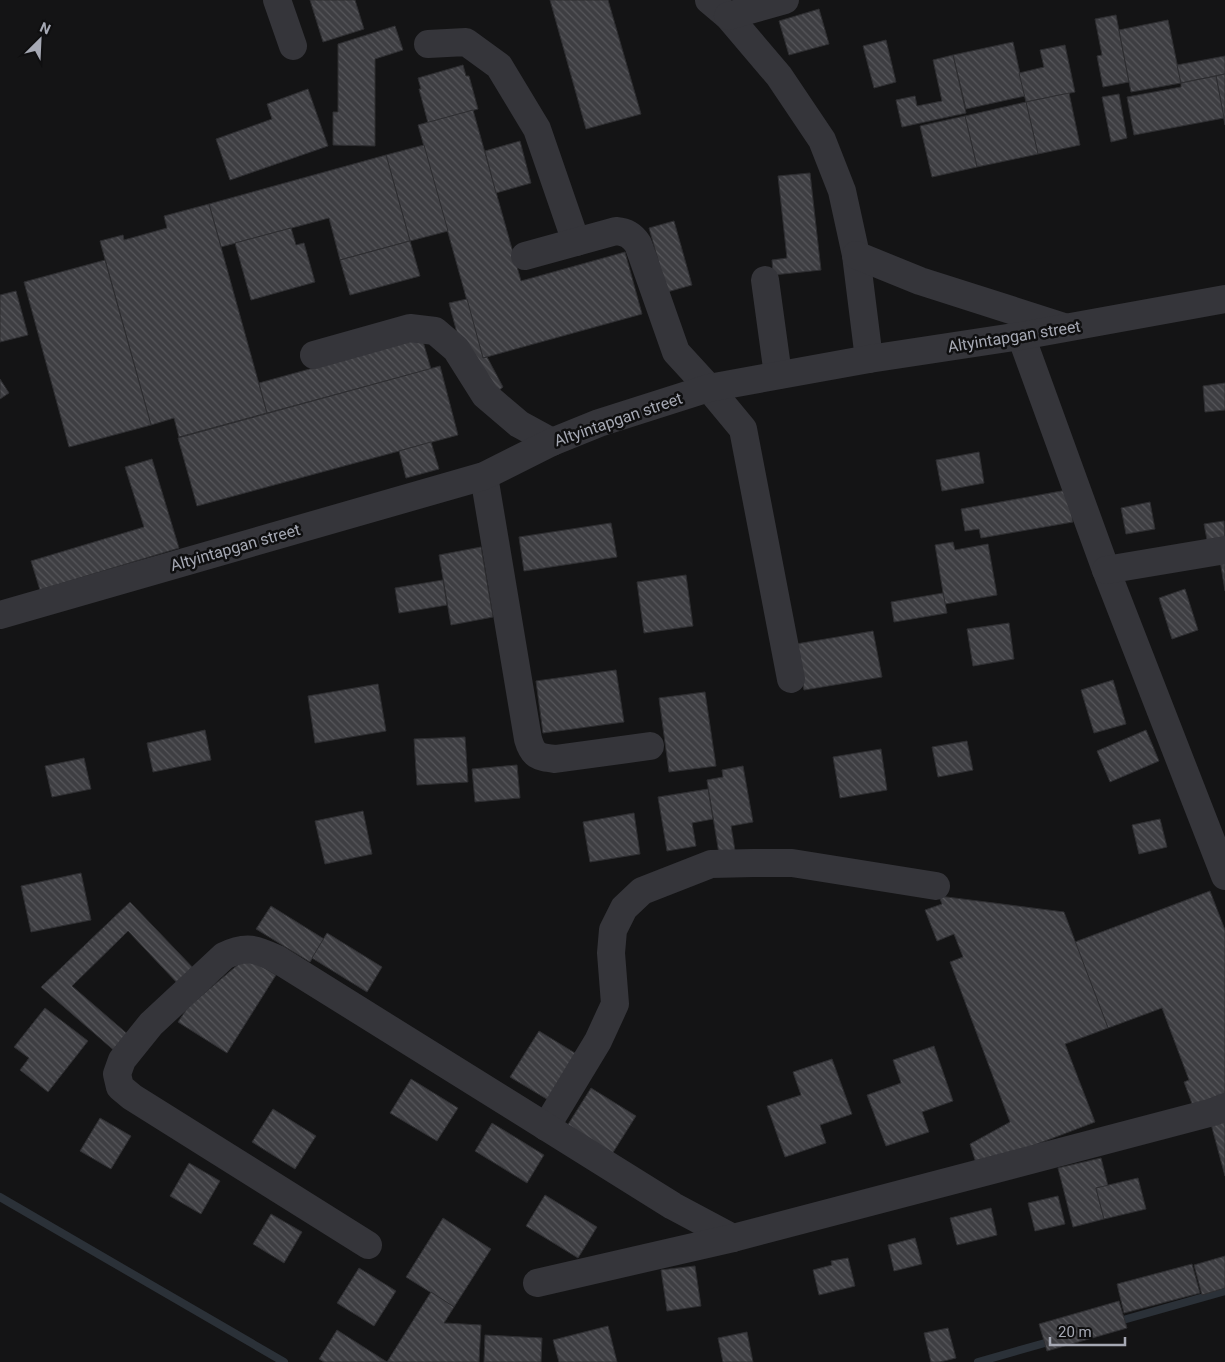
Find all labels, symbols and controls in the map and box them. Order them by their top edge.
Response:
north arrow [15,15,65,65]
text: N [38,19,53,37]
street label: Altyintapgan street [946,317,1082,356]
street label: Altyintapgan street [552,389,685,450]
street label: Altyintapgan street [168,520,302,575]
scale bar [1050,1314,1125,1346]
text: 20 m [1058,1323,1092,1341]

